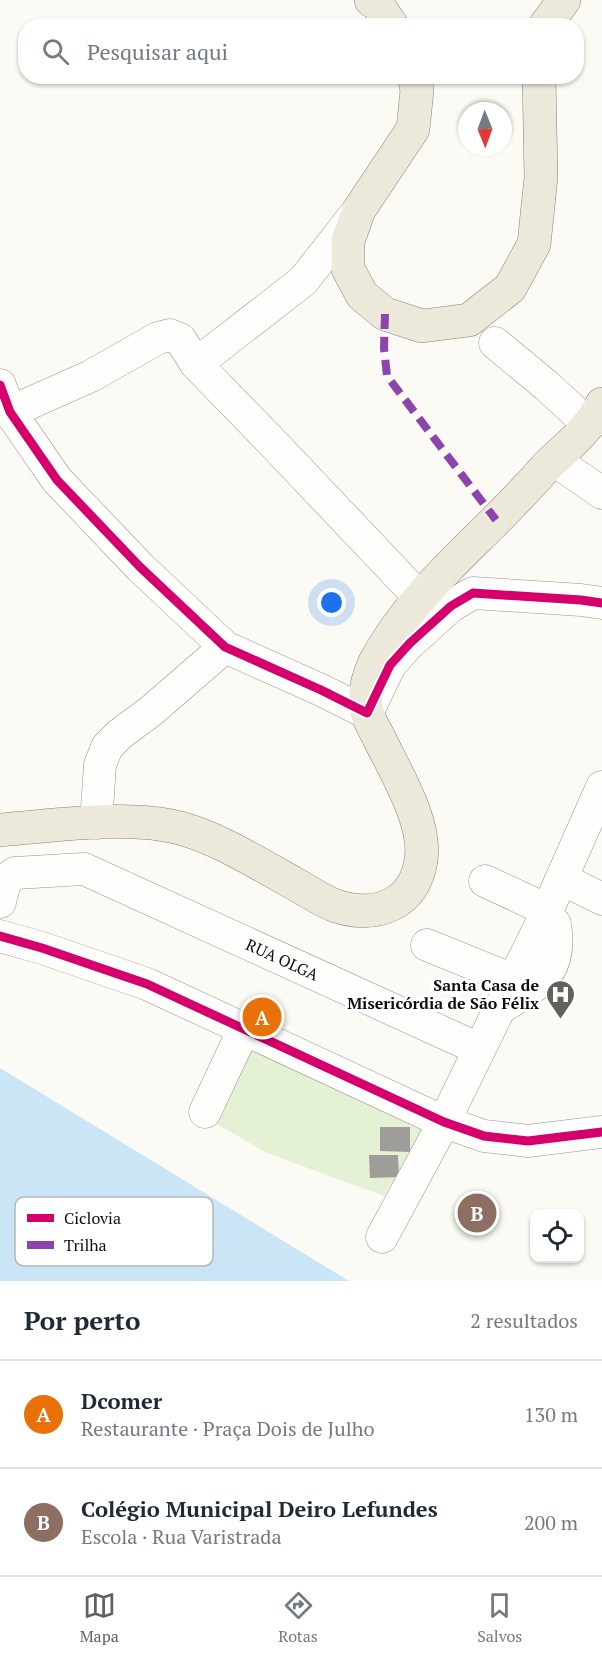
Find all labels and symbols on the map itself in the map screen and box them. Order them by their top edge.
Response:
north arrow [458,102,512,156]
your location [317,588,346,617]
street label: RUA OLGA [243,933,322,986]
place label: Santa Casa de Misericórdia de São Félix [347,974,539,1014]
hospital icon: Santa Casa de Misericórdia de São Félix [544,978,576,1020]
pin: A [242,994,282,1040]
pin: B [458,1190,496,1236]
legend [15,1197,213,1266]
text: Ciclovia [64,1207,121,1229]
text: Trilha [64,1234,107,1256]

